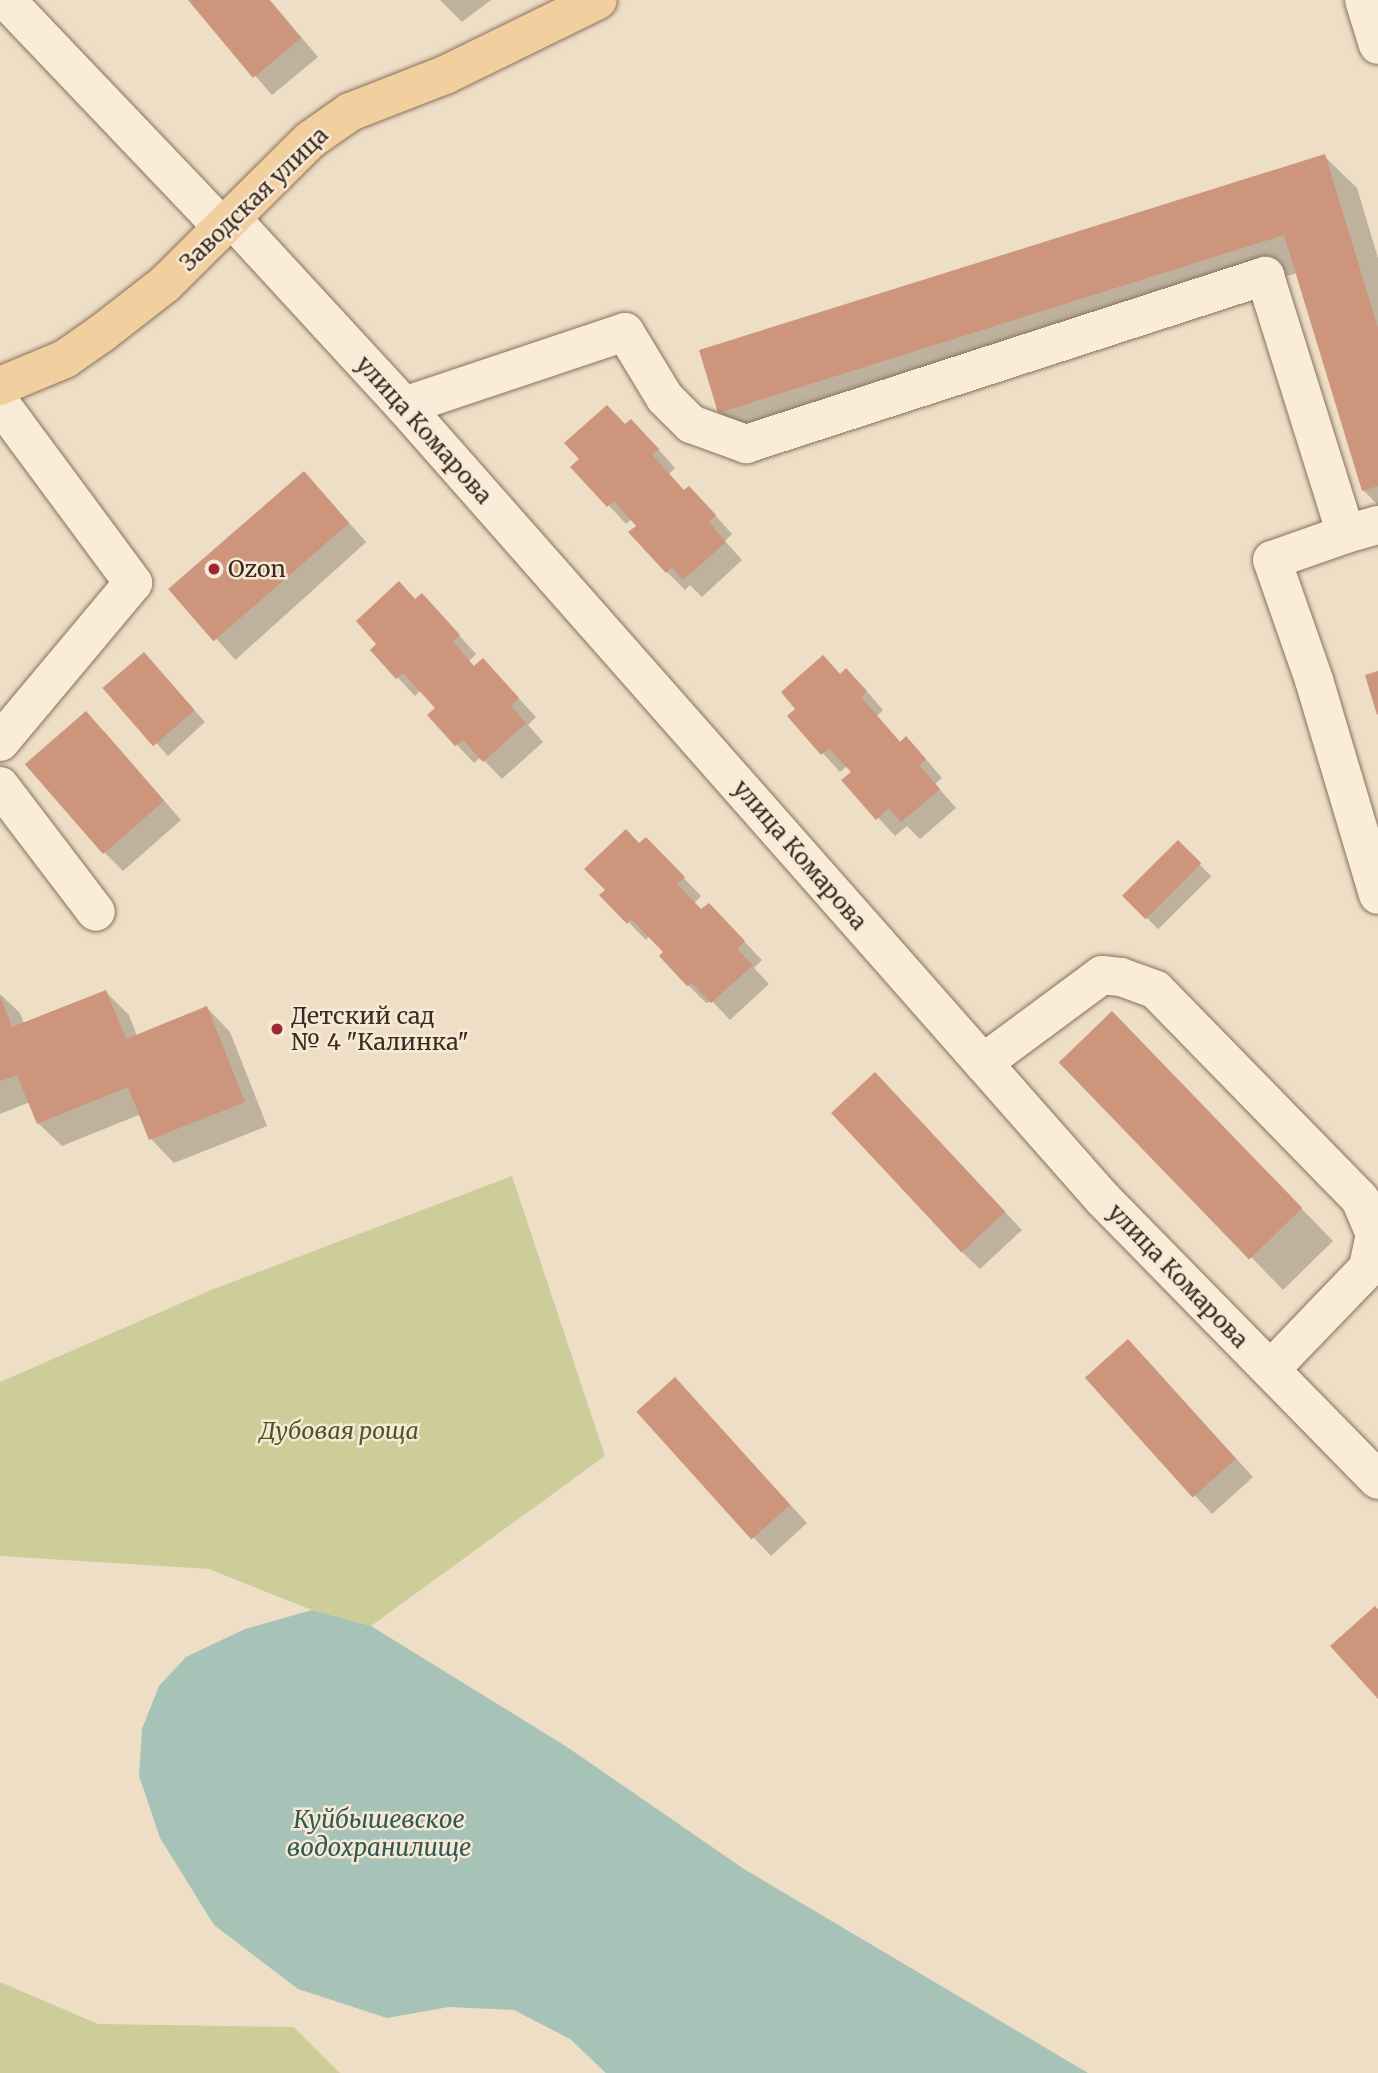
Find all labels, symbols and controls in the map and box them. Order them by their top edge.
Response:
street label: Заводская улица [174,121,334,277]
street label: улица Комарова [350,350,498,510]
place label: Ozon [228,555,286,583]
marker: Ozon [206,561,222,577]
street label: улица Комарова [727,774,873,936]
place label: Детский сад № 4 "Калинка" [291,1002,469,1056]
marker: Детский сад № 4 "Калинка" [269,1021,285,1037]
street label: улица Комарова [1102,1198,1254,1354]
park label: Дубовая роща [259,1417,419,1445]
water label: Куйбышевское водохранилище [287,1806,471,1862]

